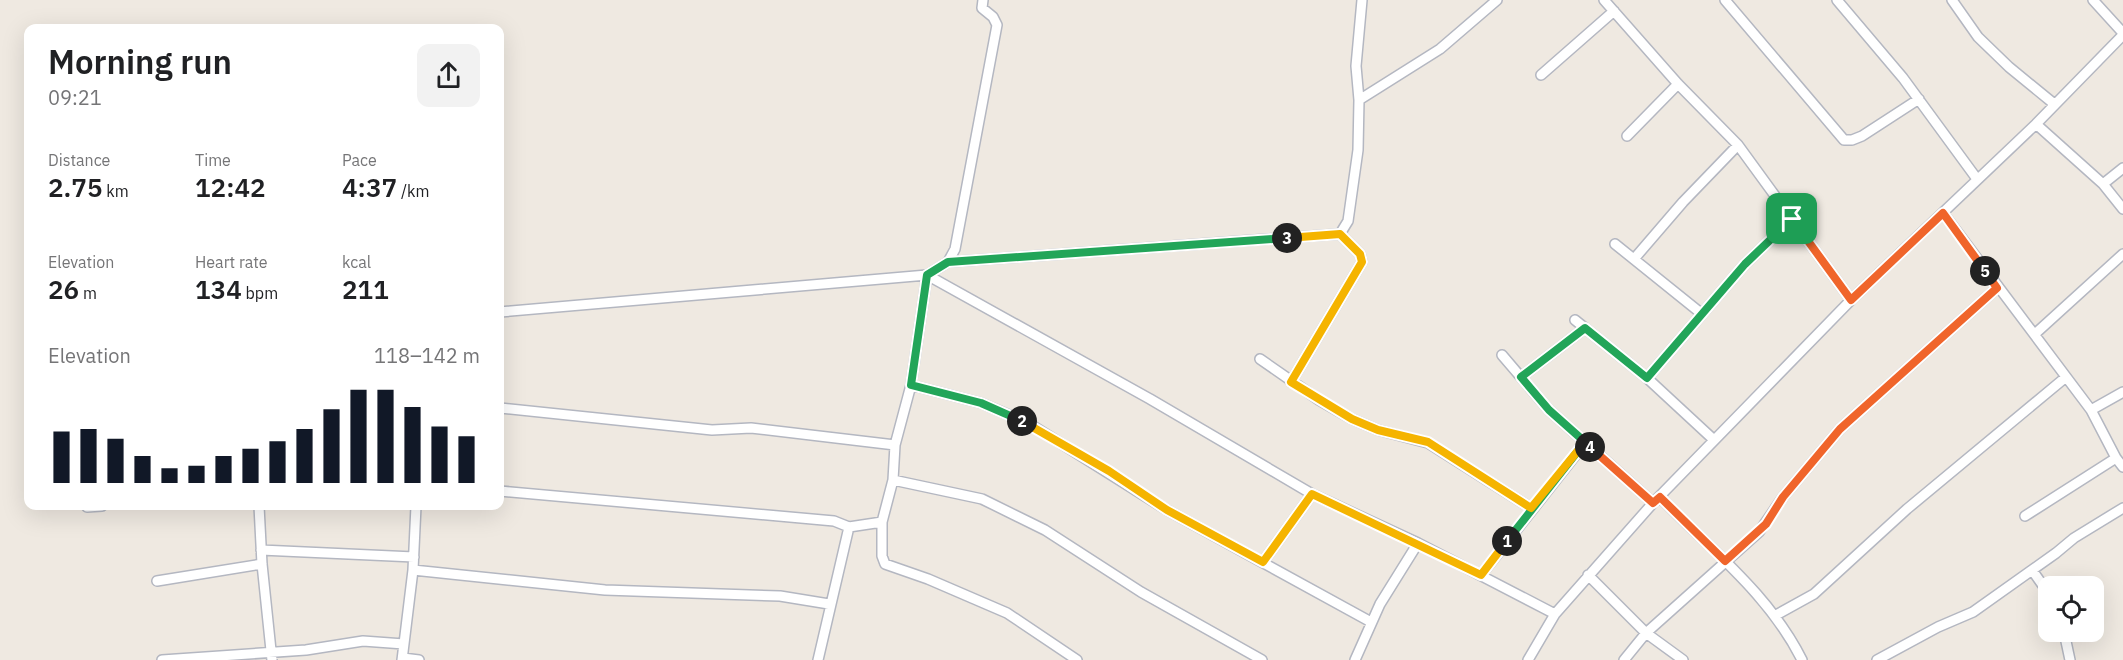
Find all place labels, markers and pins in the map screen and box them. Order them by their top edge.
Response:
pin [1766,193,1817,244]
pin: 3 [1272,223,1302,253]
pin: 5 [1970,256,2000,286]
pin: 2 [1007,406,1037,436]
pin: 4 [1575,432,1605,462]
pin: 1 [1492,526,1522,556]

